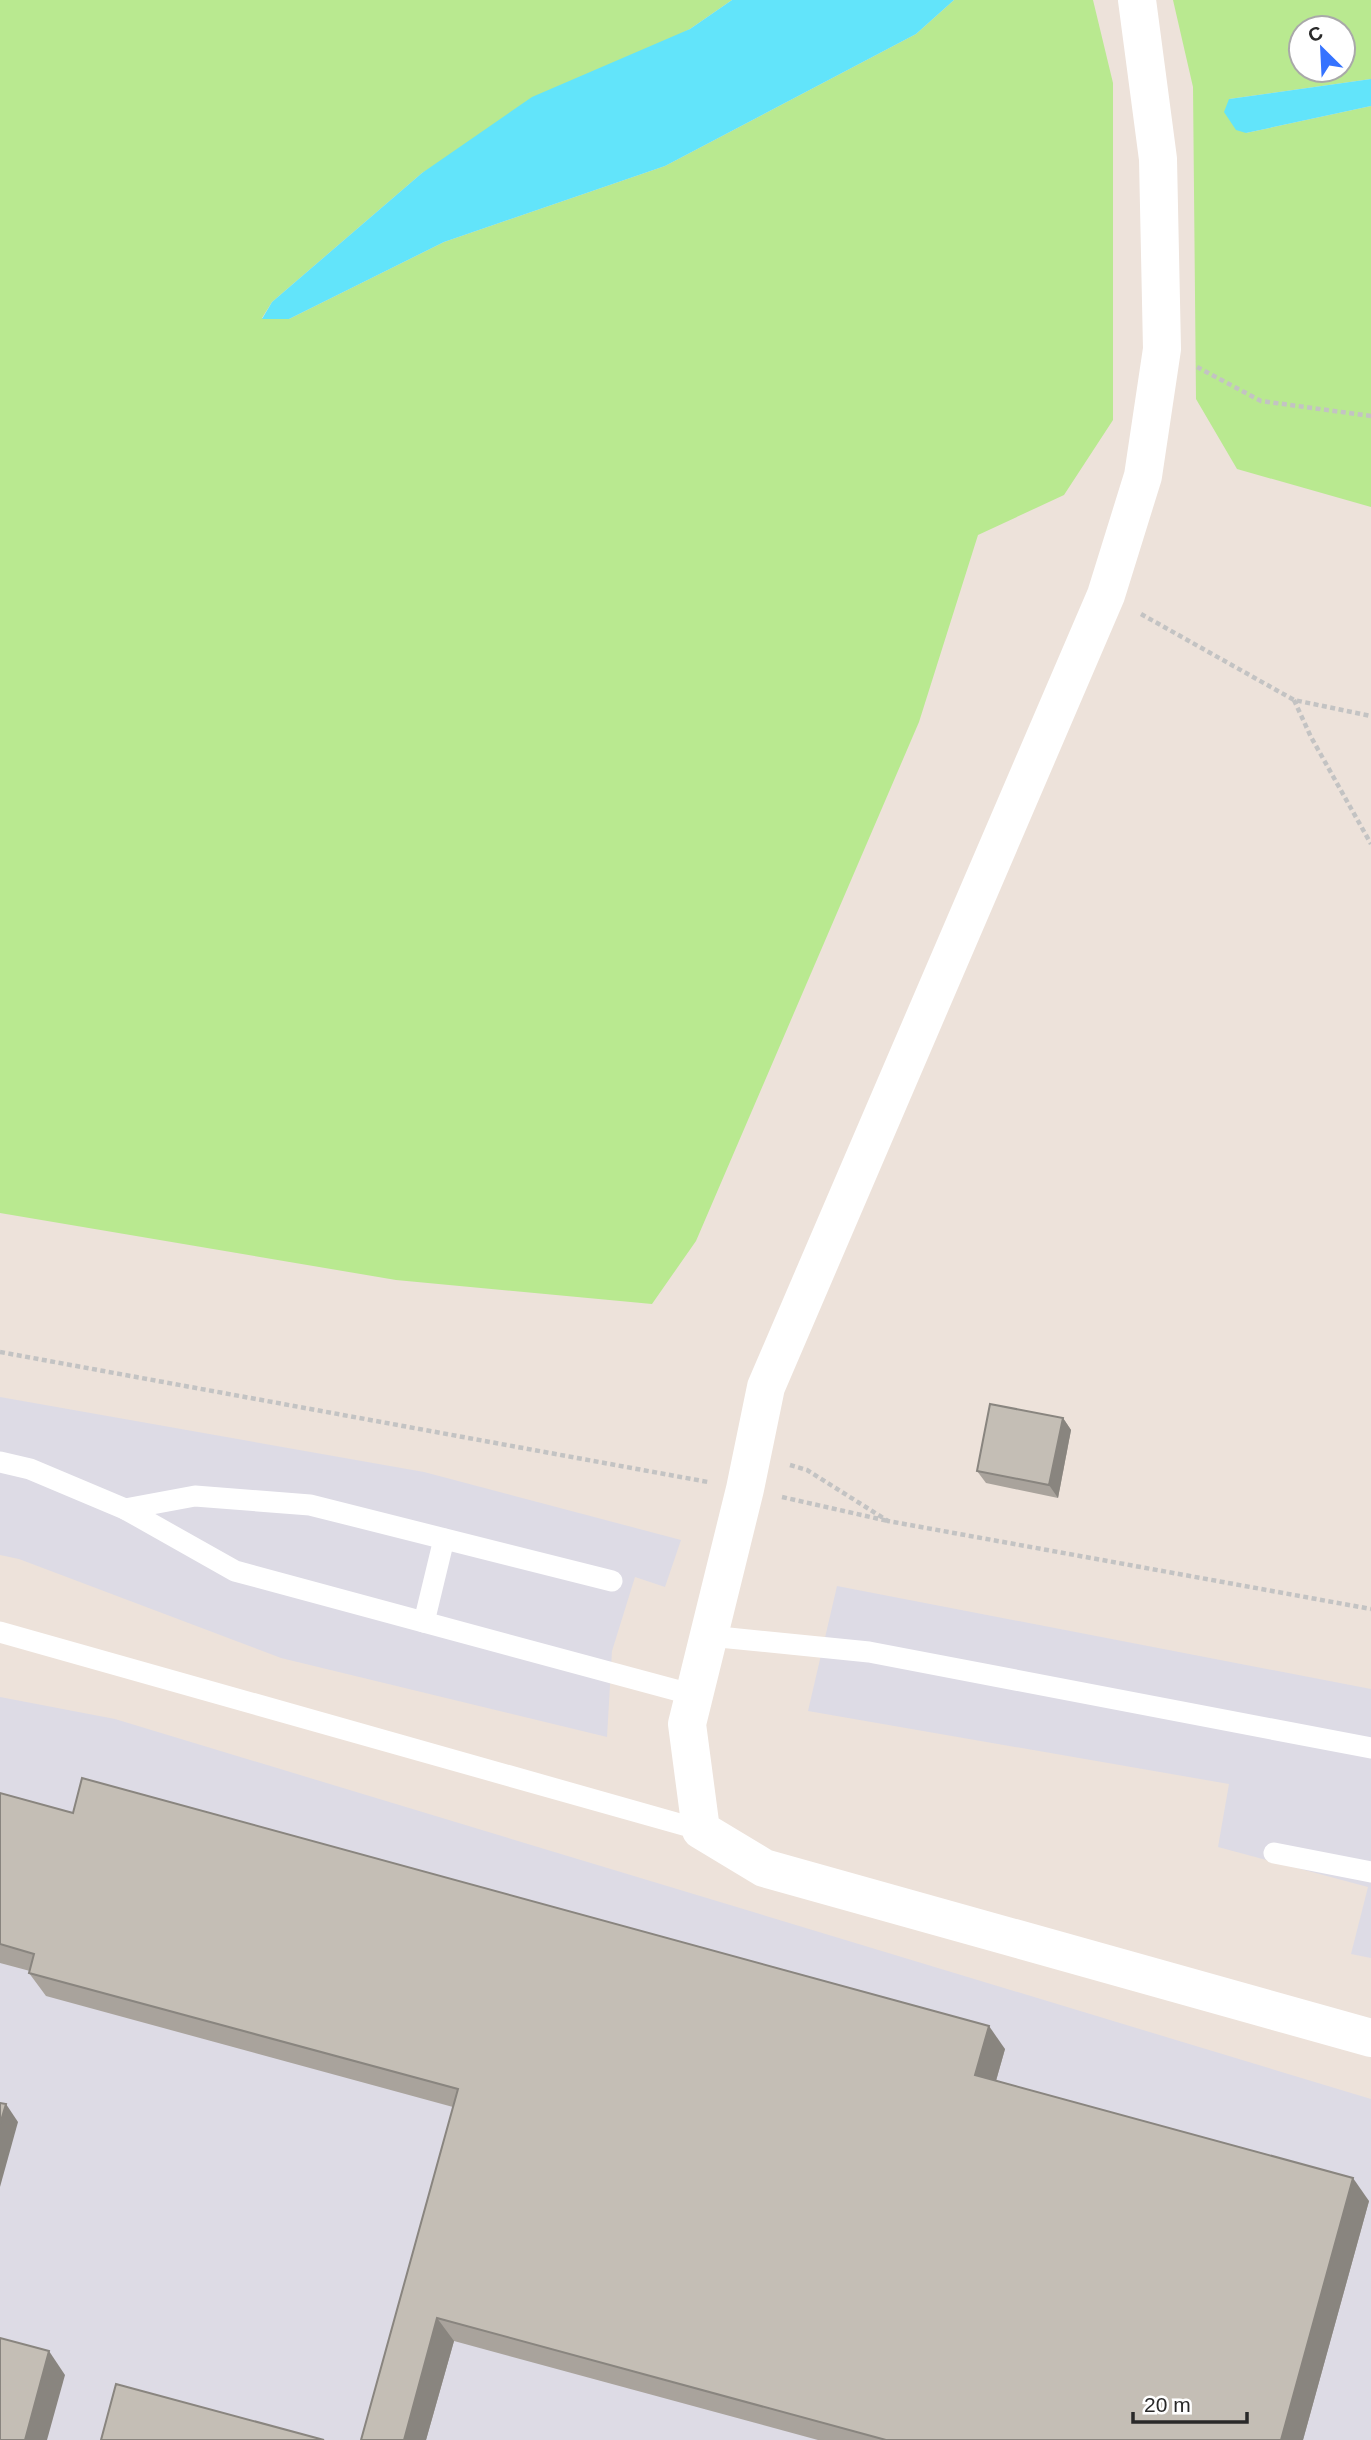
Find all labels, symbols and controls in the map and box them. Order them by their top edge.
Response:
north arrow [1287,14,1357,84]
text: С [1305,21,1326,46]
scale bar [1133,2380,1247,2424]
text: 20 m [1144,2393,1191,2416]

